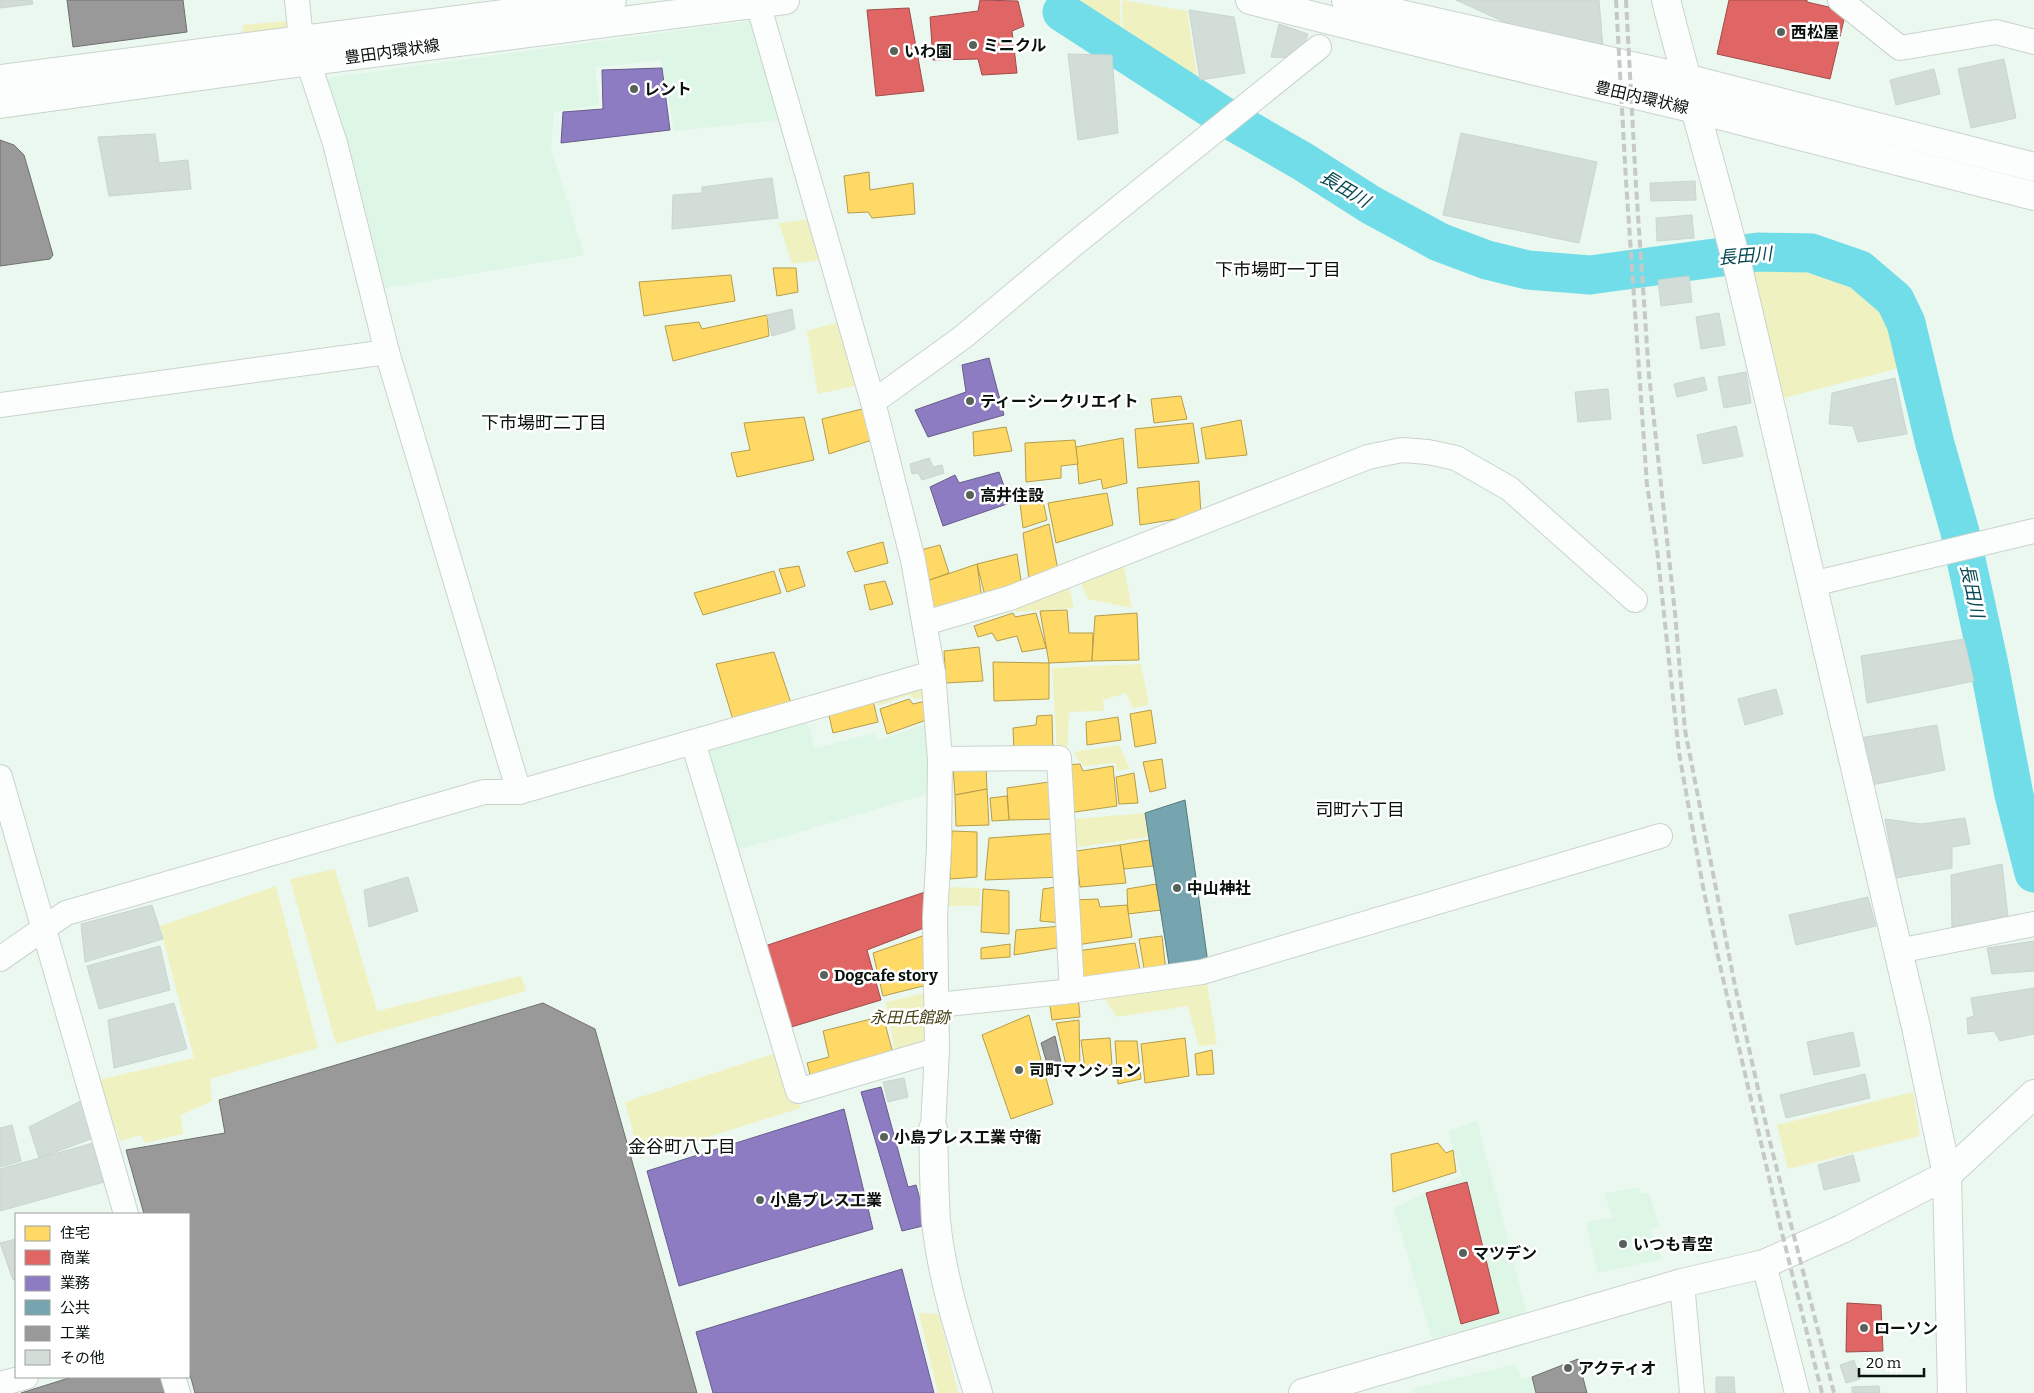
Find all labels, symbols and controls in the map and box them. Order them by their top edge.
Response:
place label: 西松屋 [1791,23,1839,42]
marker: 西松屋 [1775,26,1787,38]
street label: 豊田内環状線 [343,35,441,68]
place label: ミニクル [983,36,1047,55]
marker: ミニクル [967,39,979,51]
place label: いわ園 [904,42,952,61]
marker: いわ園 [888,45,900,57]
street label: 豊田内環状線 [1593,77,1691,118]
place label: レント [644,80,692,99]
marker: レント [628,83,640,95]
water label: 長田川 [1316,166,1376,213]
water label: 長田川 [1717,243,1775,269]
district label: 下市場町一丁目 [1215,259,1341,281]
place label: ティーシークリエイト [980,392,1139,411]
marker: ティーシークリエイト [964,395,976,407]
district label: 下市場町二丁目 [481,412,607,434]
place label: 高井住設 [980,486,1044,505]
marker: 高井住設 [964,489,976,501]
water label: 長田川 [1956,562,1989,622]
district label: 司町六丁目 [1315,799,1405,821]
place label: 中山神社 [1187,879,1251,898]
marker: 中山神社 [1171,882,1183,894]
place label: Dogcafe story [834,966,938,985]
marker: Dogcafe story [818,969,830,981]
park label: 永田氏館跡 [870,1008,953,1027]
place label: 司町マンション [1029,1061,1141,1080]
marker: 司町マンション [1013,1064,1025,1076]
place label: 小島プレス工業 守衛 [894,1128,1041,1147]
marker: 小島プレス工業 守衛 [878,1131,890,1143]
district label: 金谷町八丁目 [628,1136,736,1158]
place label: 小島プレス工業 [770,1191,882,1210]
marker: 小島プレス工業 [754,1194,766,1206]
legend [15,1213,190,1378]
text: 住宅 [60,1224,90,1242]
place label: いつも青空 [1633,1235,1713,1254]
marker: いつも青空 [1617,1238,1629,1250]
place label: マツデン [1473,1244,1537,1263]
marker: マツデン [1457,1247,1469,1259]
text: 商業 [60,1249,90,1267]
text: 業務 [60,1274,90,1292]
text: 公共 [60,1299,90,1317]
place label: ローソン [1874,1319,1938,1338]
marker: ローソン [1858,1322,1870,1334]
text: 工業 [60,1324,90,1342]
scale bar [1859,1346,1924,1378]
text: その他 [60,1349,105,1367]
text: 20 m [1866,1354,1902,1372]
place label: アクティオ [1578,1359,1656,1378]
marker: アクティオ [1562,1362,1574,1374]

